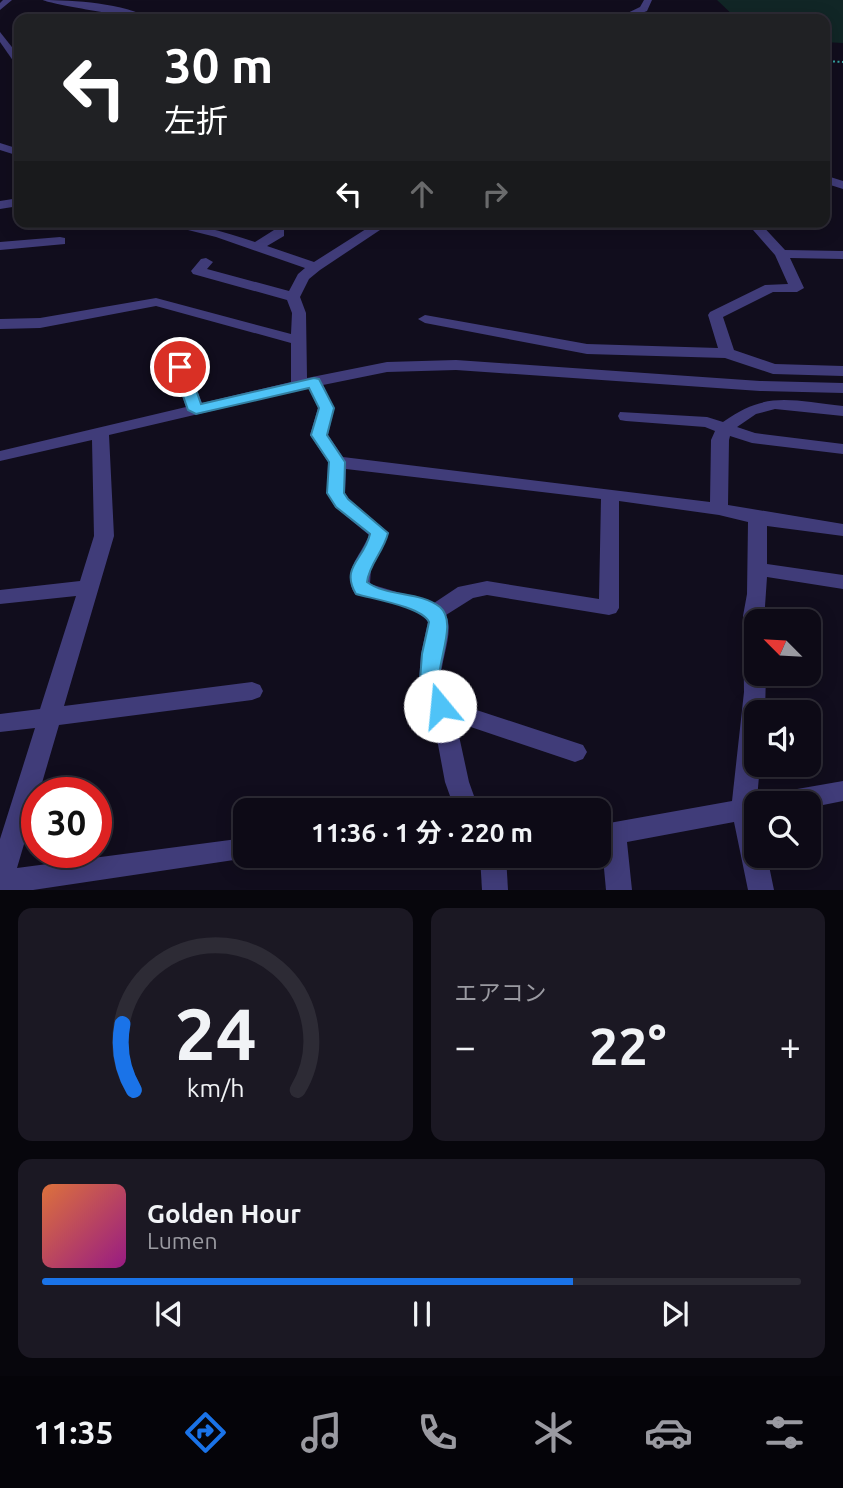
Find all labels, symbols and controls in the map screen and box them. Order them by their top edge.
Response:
text: 30 m [164,37,273,92]
icon: left [49,42,140,133]
text: 左折 [164,102,228,138]
icon: left [330,175,368,213]
icon: ahead [403,175,441,213]
icon: right [476,175,514,213]
pin [150,337,210,397]
icon: arrive [161,348,199,386]
north arrow [744,609,821,686]
map controls [744,609,821,868]
position arrow [403,669,477,743]
button: sound [744,700,821,777]
speed limit sign: 30 [21,777,112,868]
button: search [744,791,821,868]
text: 11:36 · 1 分 · 220 m [311,818,533,847]
text: エアコン [455,980,547,1005]
text: 24 [174,993,256,1075]
text: 22° [589,1017,666,1075]
text: − [455,1025,476,1067]
text: + [780,1025,801,1067]
text: km/h [186,1074,244,1102]
text: Golden Hour [147,1199,301,1228]
text: Lumen [147,1228,218,1253]
icon: previous [150,1295,188,1333]
icon: pause [403,1295,441,1333]
icon: next [656,1295,694,1333]
icon: directions [181,1408,230,1457]
icon: music [297,1408,346,1457]
icon: phone [413,1408,462,1457]
icon: climate [529,1408,578,1457]
icon: car [644,1408,693,1457]
icon: filters [760,1408,809,1457]
text: 11:35 [33,1414,114,1450]

